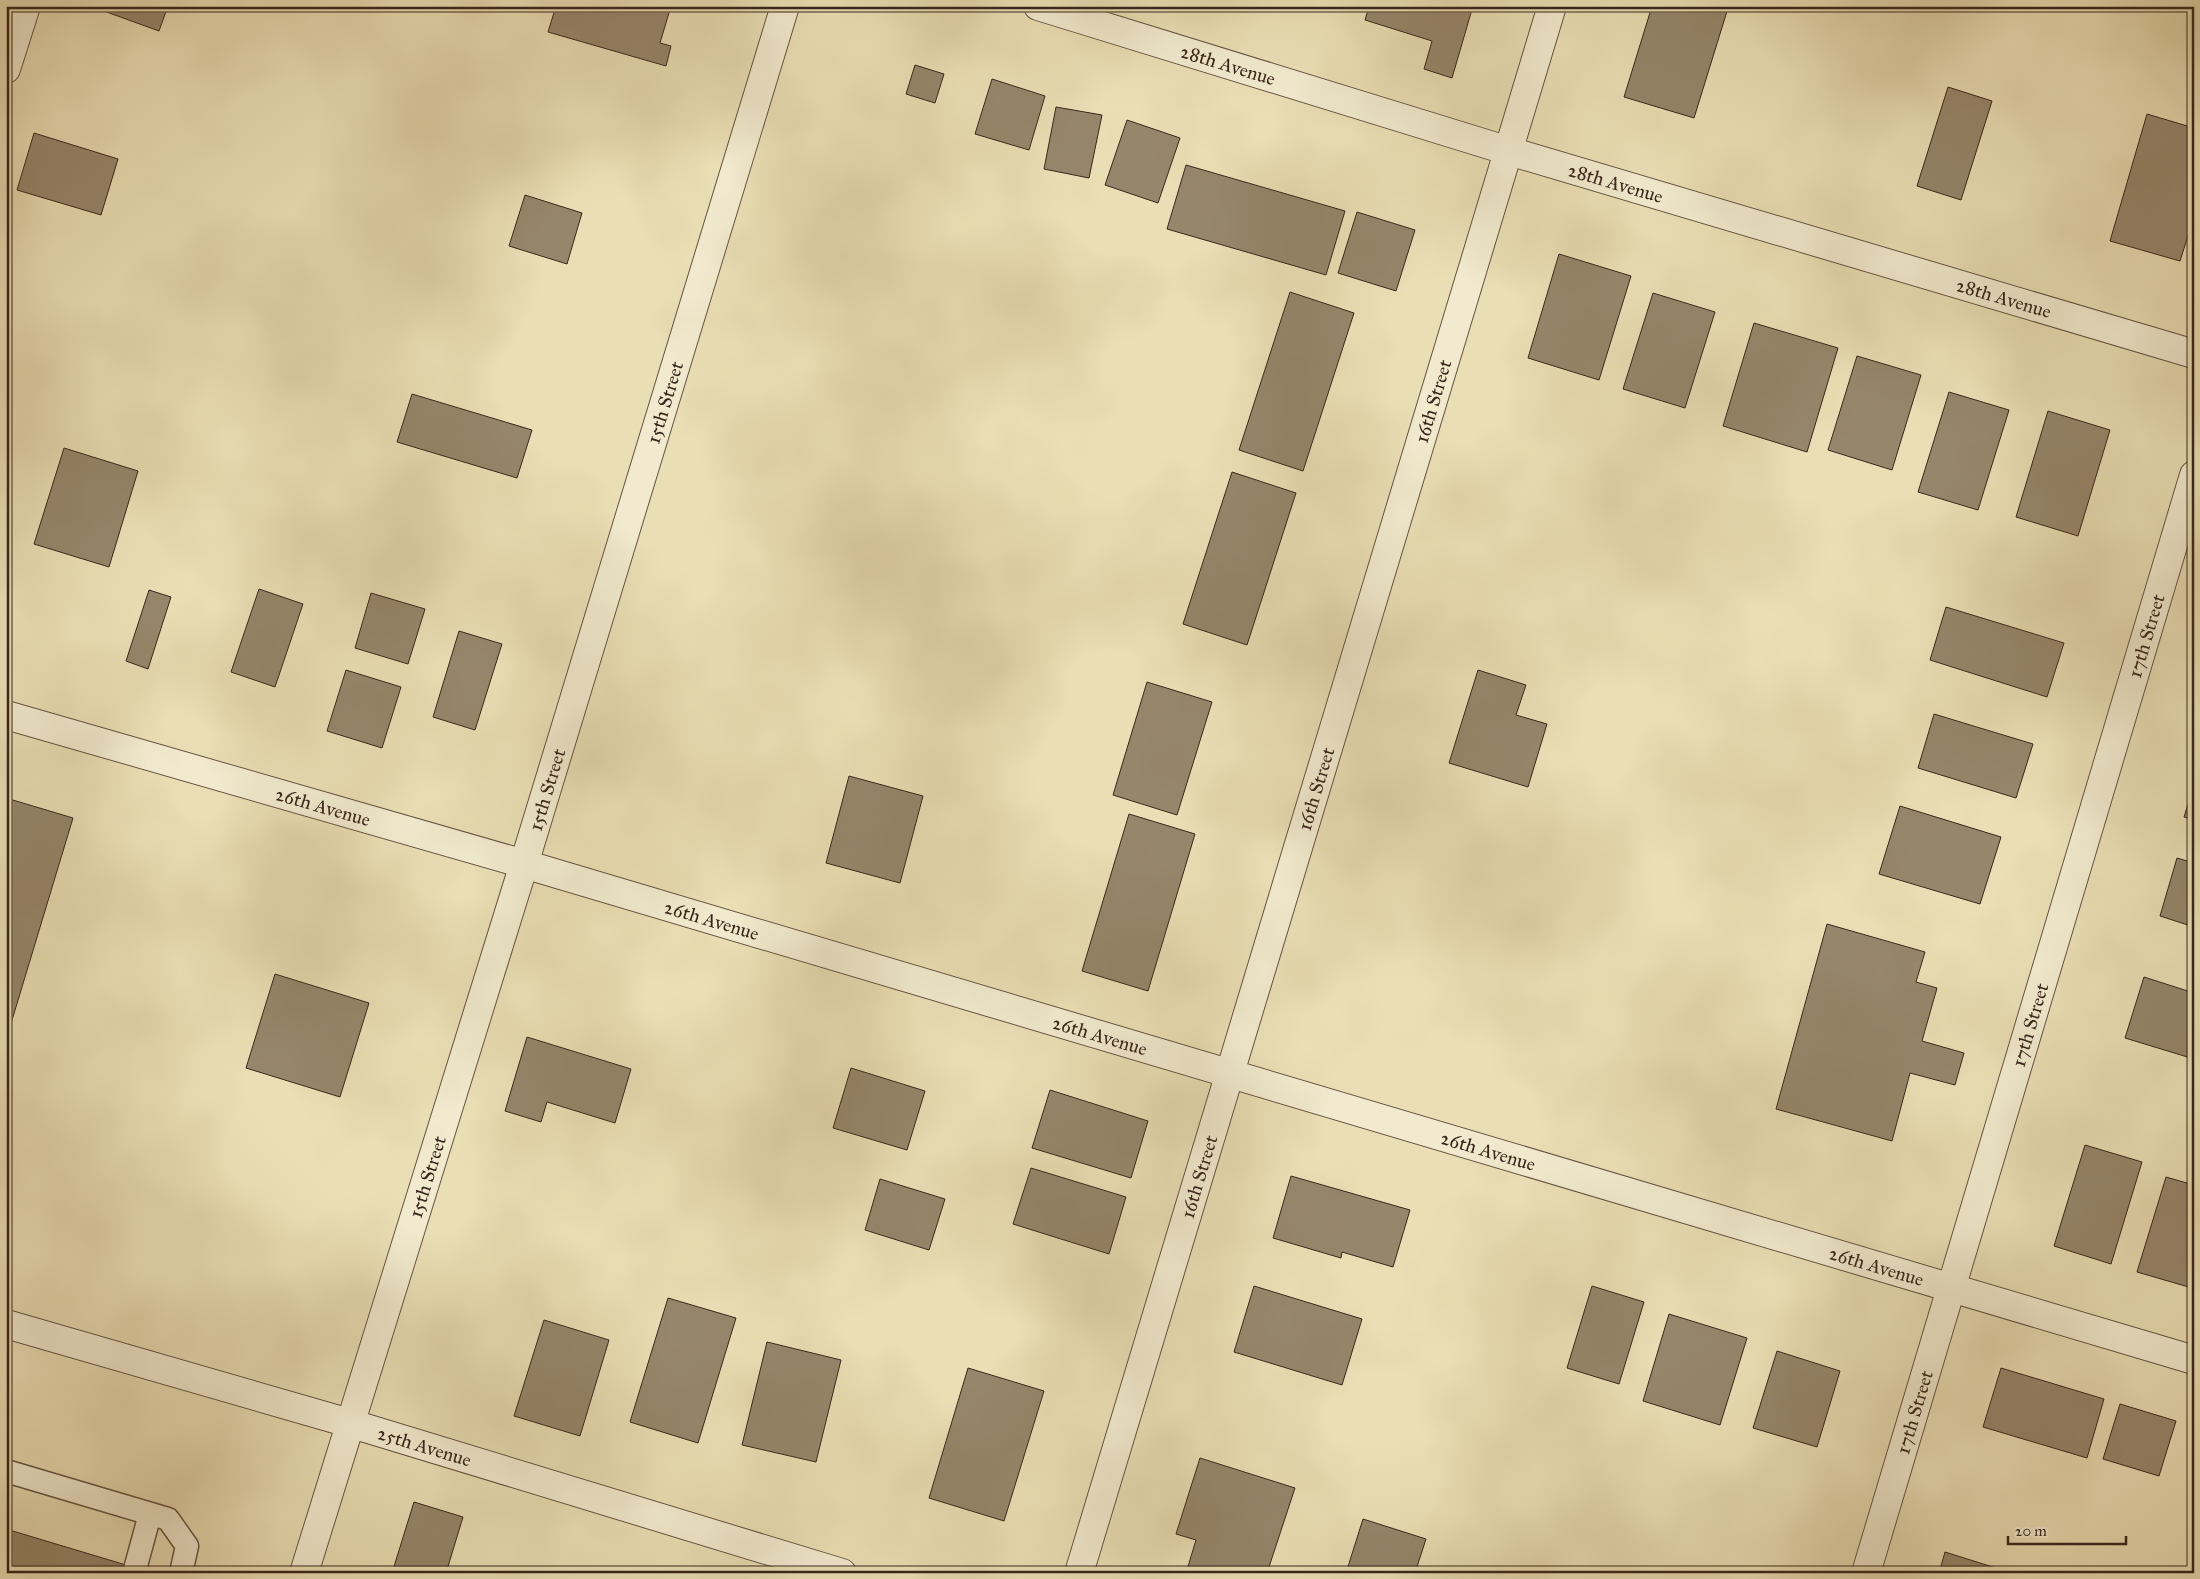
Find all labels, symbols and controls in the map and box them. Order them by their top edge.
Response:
street label: 28th Avenue [1178,39,1278,90]
street label: 28th Avenue [1565,158,1666,208]
street label: 28th Avenue [1954,273,2054,323]
street label: 16th Street [1409,357,1456,446]
street label: 15th Street [641,358,688,446]
street label: 17th Street [2123,591,2169,681]
street label: 16th Street [1292,744,1339,833]
street label: 15th Street [523,746,570,834]
street label: 26th Avenue [273,782,373,831]
street label: 26th Avenue [662,895,762,945]
street label: 17th Street [2006,980,2053,1070]
street label: 26th Avenue [1050,1010,1150,1060]
street label: 26th Avenue [1438,1126,1538,1175]
street label: 15th Street [403,1132,451,1221]
street label: 16th Street [1175,1132,1222,1221]
street label: 26th Avenue [1827,1241,1927,1291]
street label: 17th Street [1891,1367,1938,1457]
street label: 25th Avenue [375,1421,474,1471]
scale bar [2008,1514,2125,1546]
text: 20 m [2015,1522,2047,1540]

